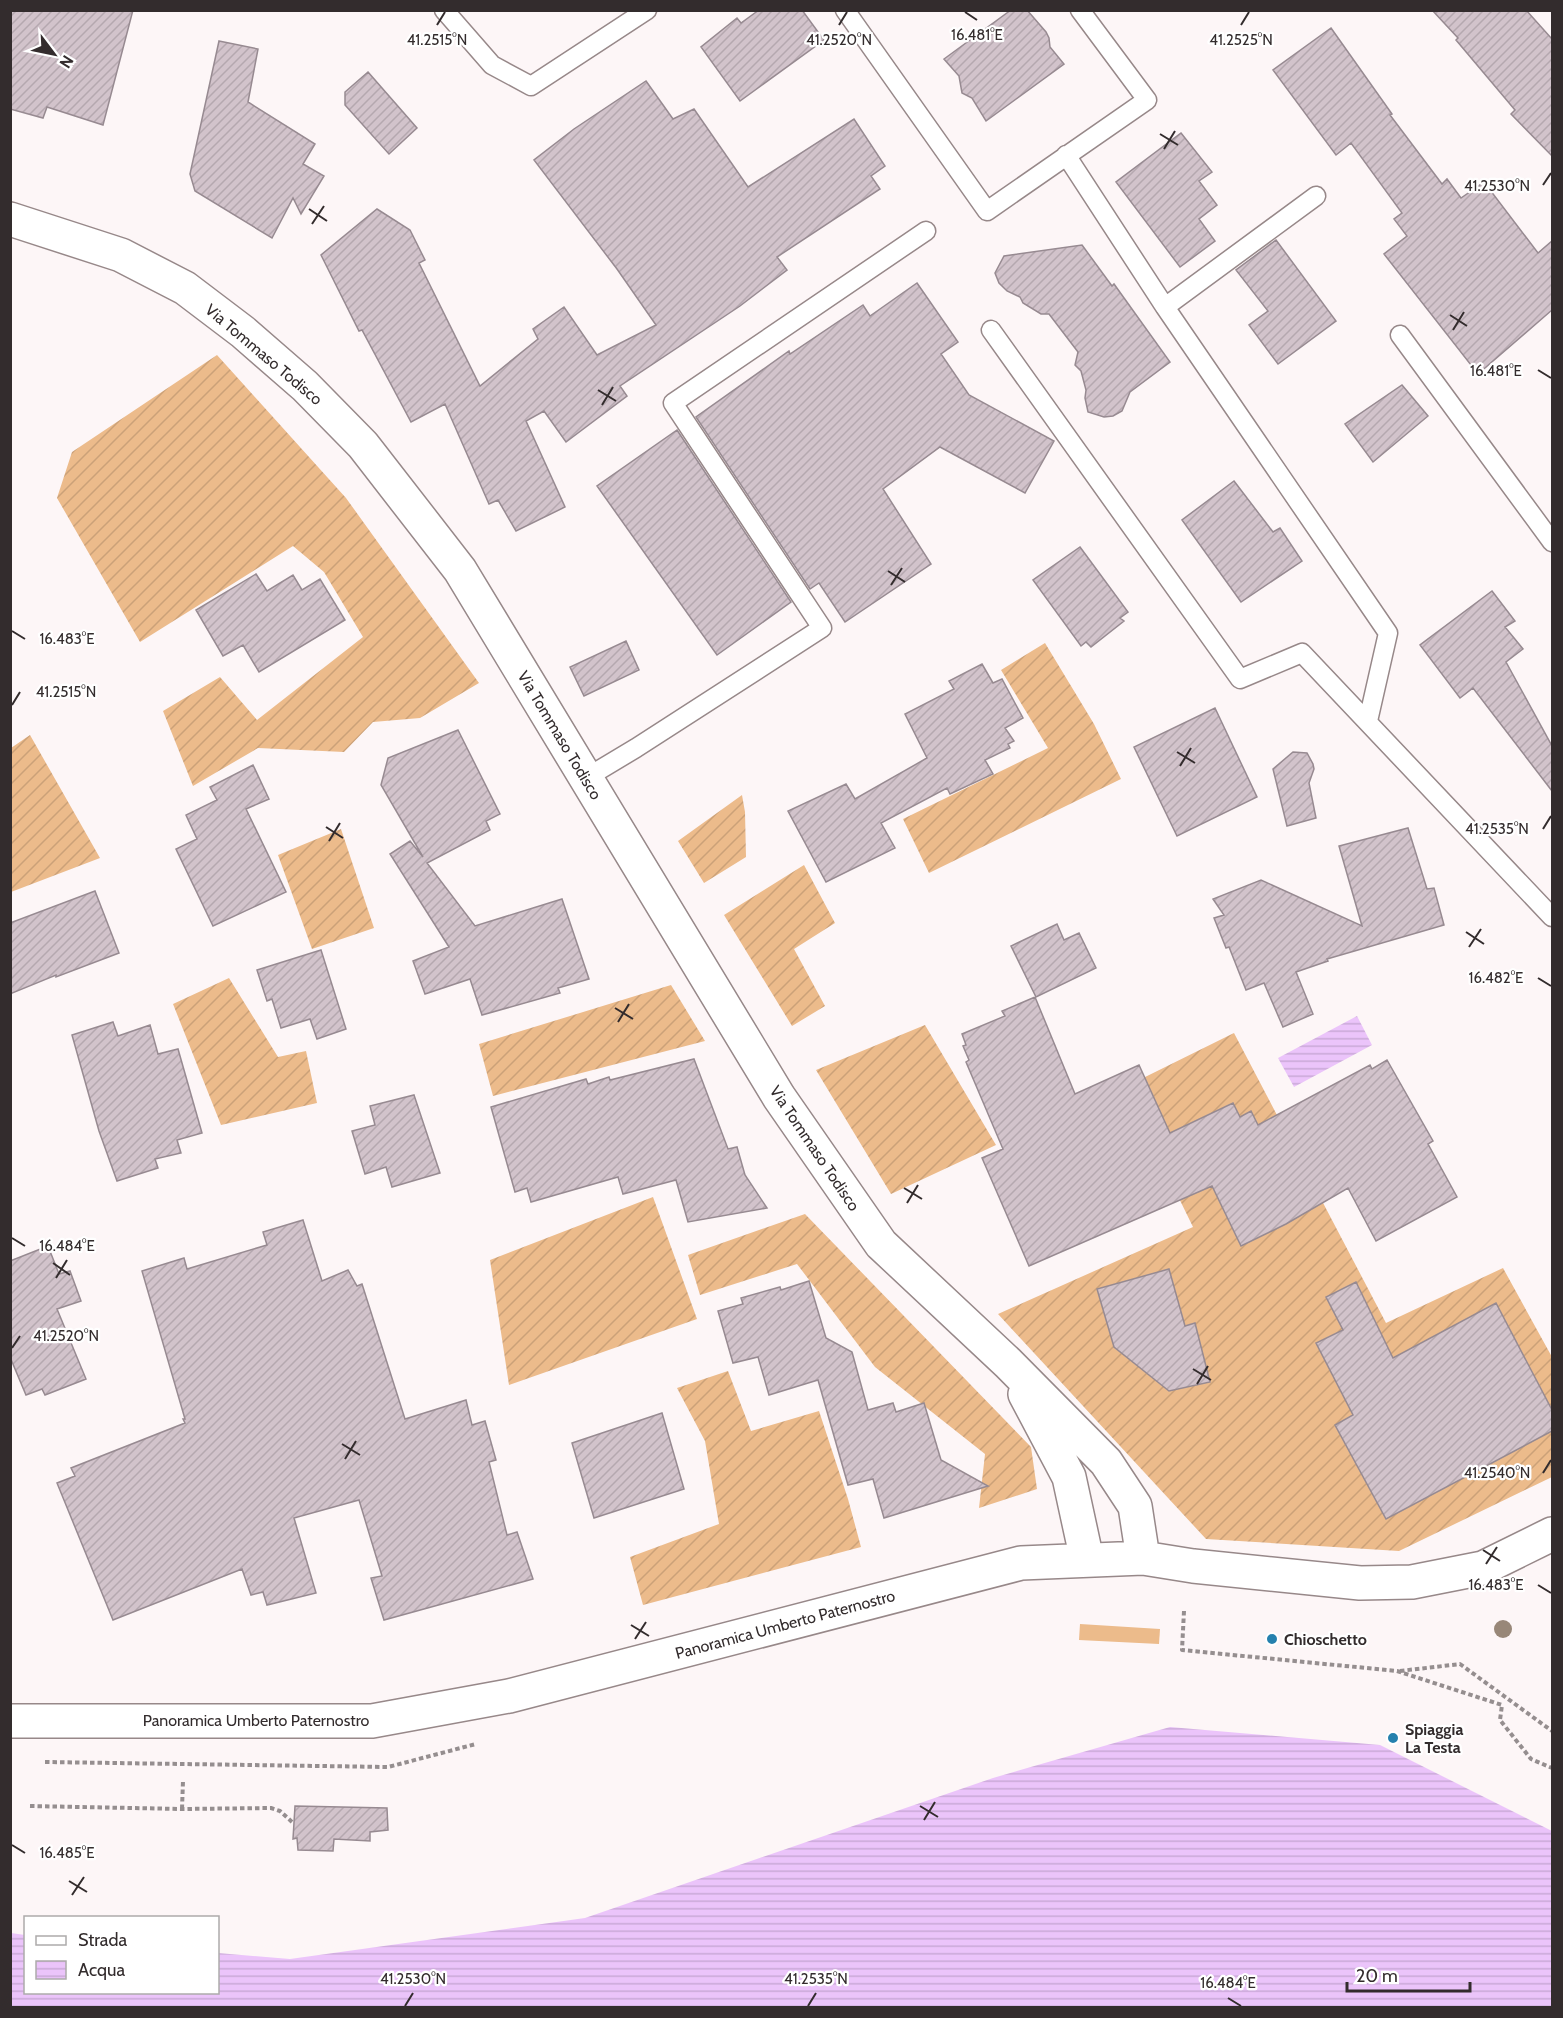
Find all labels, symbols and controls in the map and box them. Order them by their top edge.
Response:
north arrow [24,24,84,84]
text: 16.481°E [951,26,1003,44]
text: 41.2515°N [407,31,467,49]
text: 41.2520°N [806,31,872,49]
text: 41.2525°N [1209,31,1273,49]
text: N [55,52,77,72]
text: 41.2530°N [1464,177,1530,195]
street label: Via Tommaso Todisco [201,300,326,409]
text: 16.481°E [1470,362,1522,380]
text: 16.483°E [39,630,95,648]
street label: Via Tommaso Todisco [514,667,606,803]
text: 41.2515°N [36,683,96,701]
text: 41.2535°N [1465,820,1529,838]
text: 16.482°E [1469,969,1523,987]
street label: Via Tommaso Todisco [766,1082,864,1215]
text: 16.484°E [39,1237,95,1255]
text: 41.2520°N [33,1327,99,1345]
text: 41.2540°N [1464,1464,1530,1482]
text: 16.483°E [1468,1576,1524,1594]
street label: Panoramica Umberto Paternostro [673,1586,897,1663]
place label: Chioschetto [1284,1630,1367,1649]
marker: Chioschetto [1265,1632,1279,1646]
street label: Panoramica Umberto Paternostro [143,1711,369,1730]
place label: Spiaggia La Testa [1405,1720,1463,1757]
marker: Spiaggia La Testa [1386,1731,1400,1745]
text: 16.485°E [39,1844,95,1862]
legend [24,1916,219,1994]
text: Strada [78,1929,128,1951]
scale bar [1347,1955,1470,1993]
text: Acqua [78,1959,125,1981]
text: 20 m [1356,1965,1398,1987]
text: 41.2530°N [380,1970,446,1988]
text: 41.2535°N [784,1970,848,1988]
text: 16.484°E [1200,1974,1256,1992]

